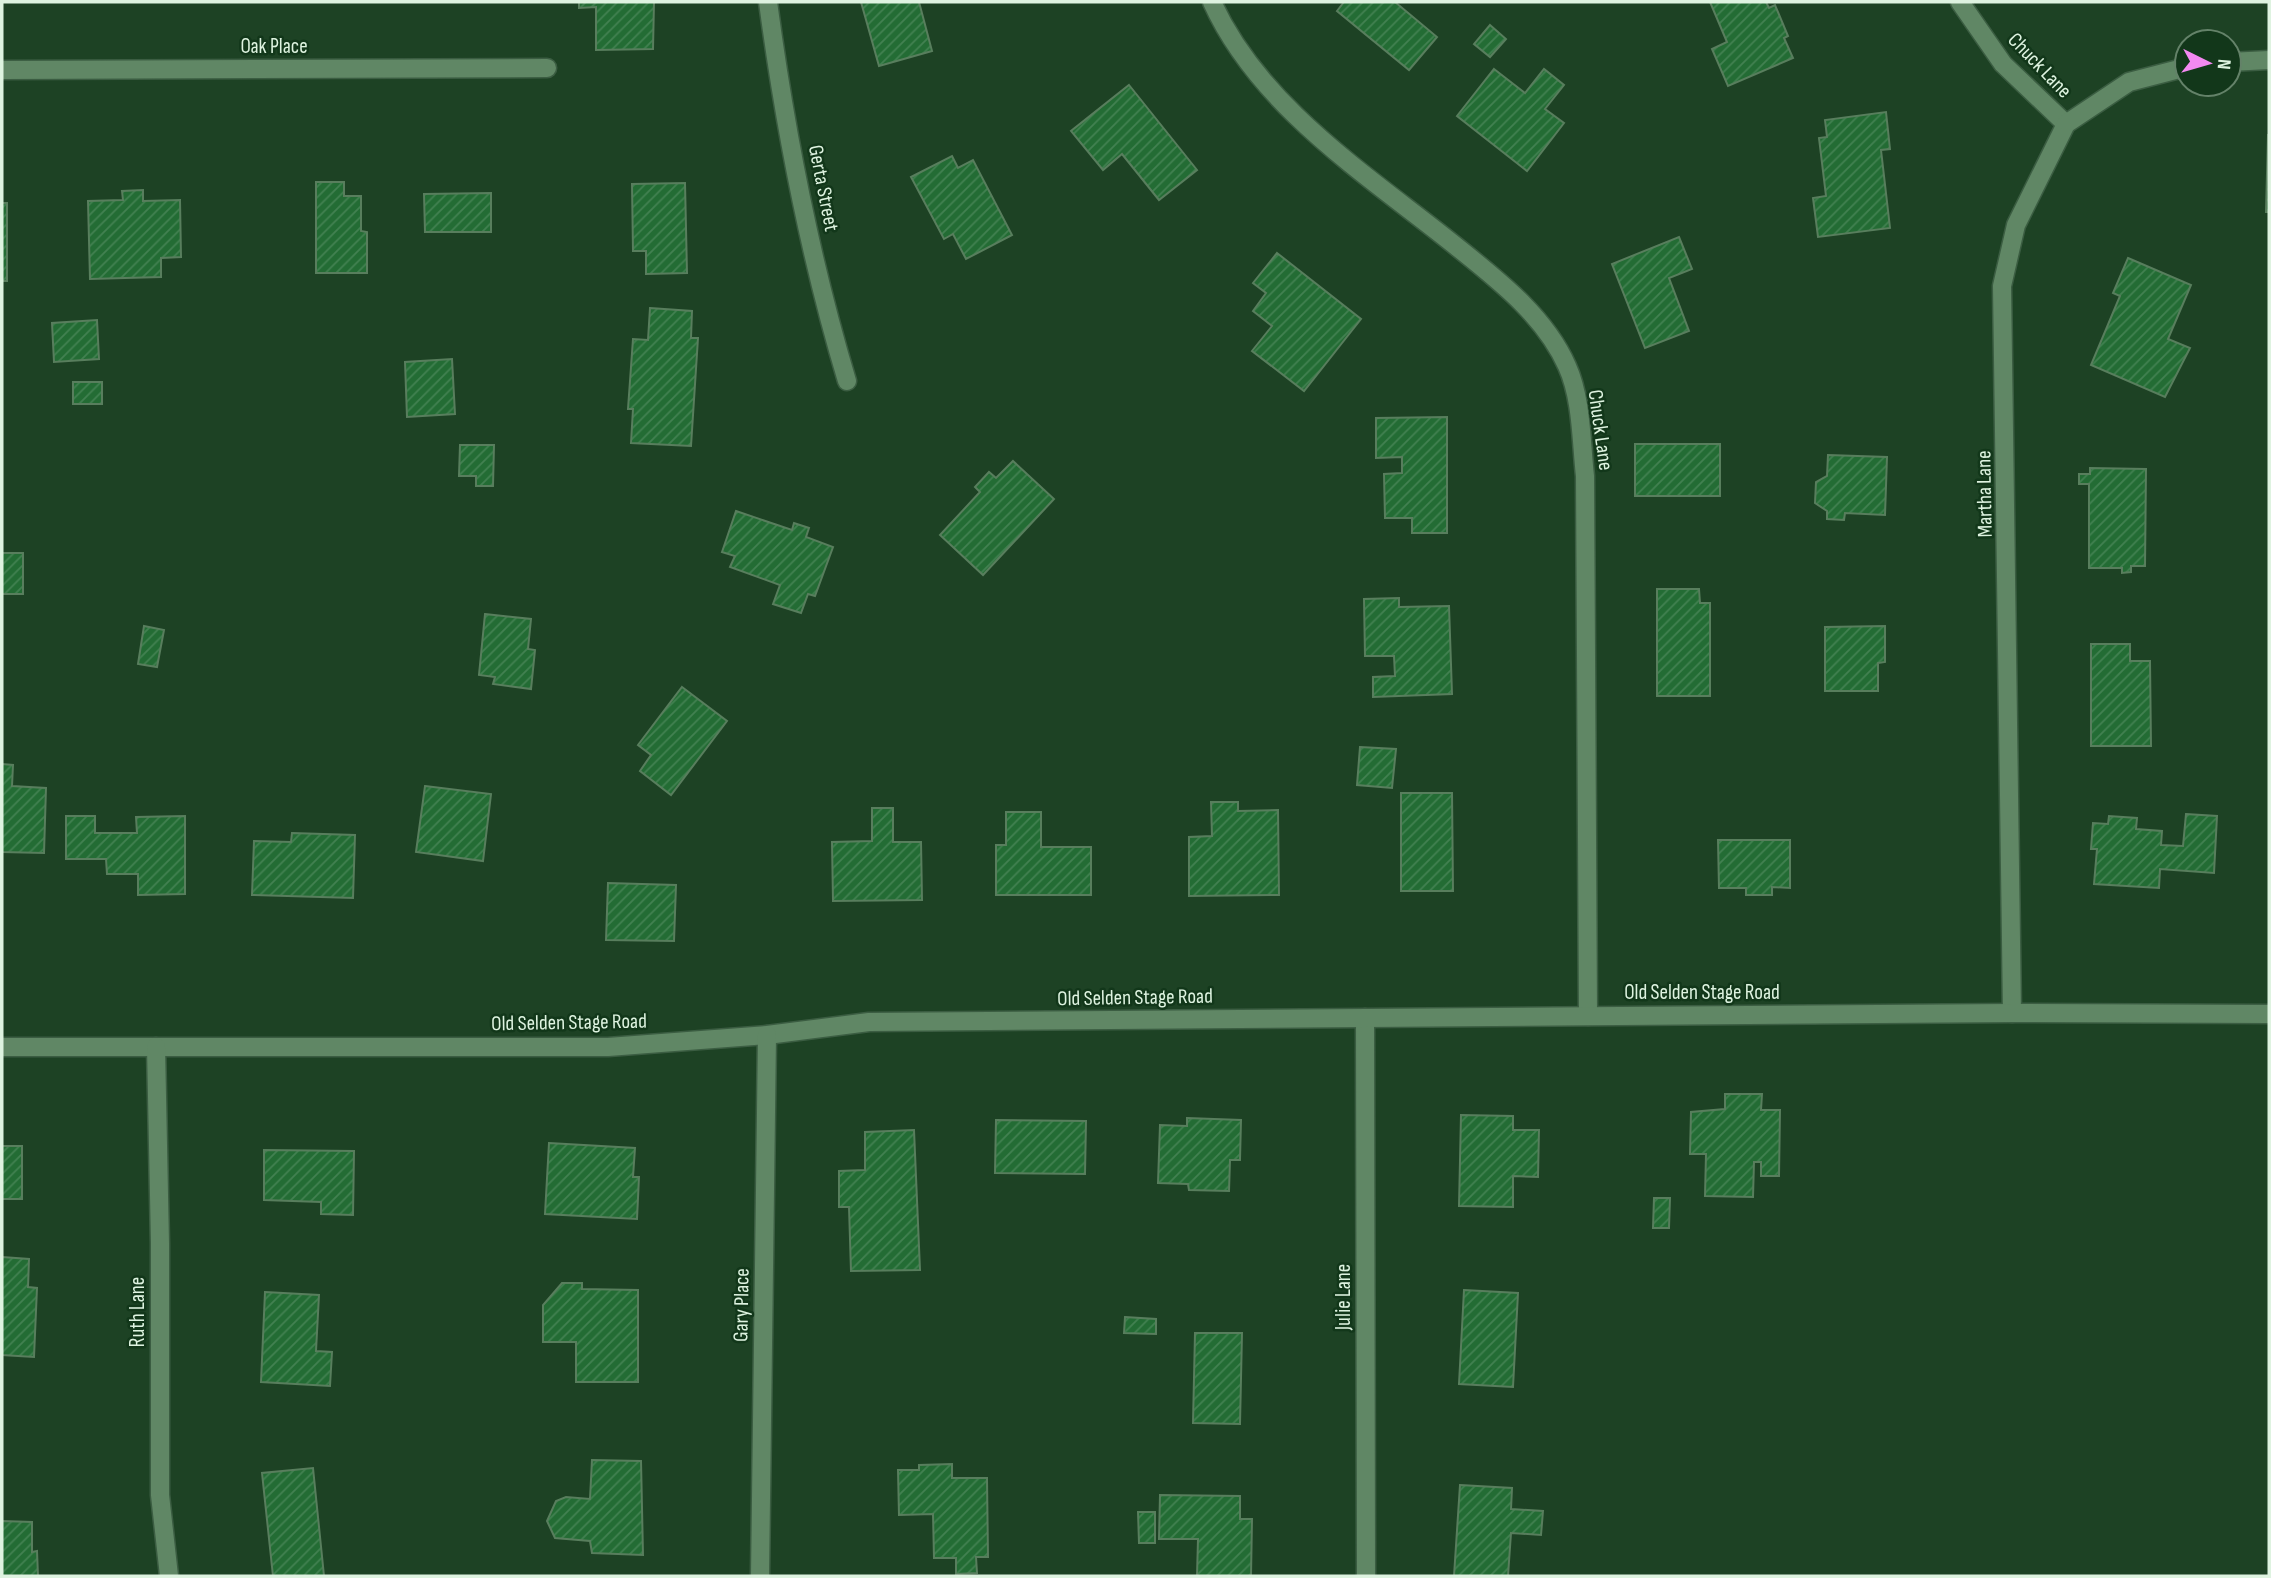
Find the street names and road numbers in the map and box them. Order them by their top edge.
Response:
street label: Chuck Lane [2003,28,2077,103]
street label: Oak Place [240,34,308,59]
street label: Gerta Street [803,143,844,233]
street label: Chuck Lane [1582,388,1619,472]
street label: Martha Lane [1971,450,1998,538]
street label: Old Selden Stage Road [1624,980,1780,1005]
street label: Old Selden Stage Road [1057,984,1213,1011]
street label: Old Selden Stage Road [491,1009,647,1036]
street label: Julie Lane [1331,1264,1356,1331]
street label: Gary Place [728,1268,755,1342]
street label: Ruth Lane [125,1277,150,1347]

